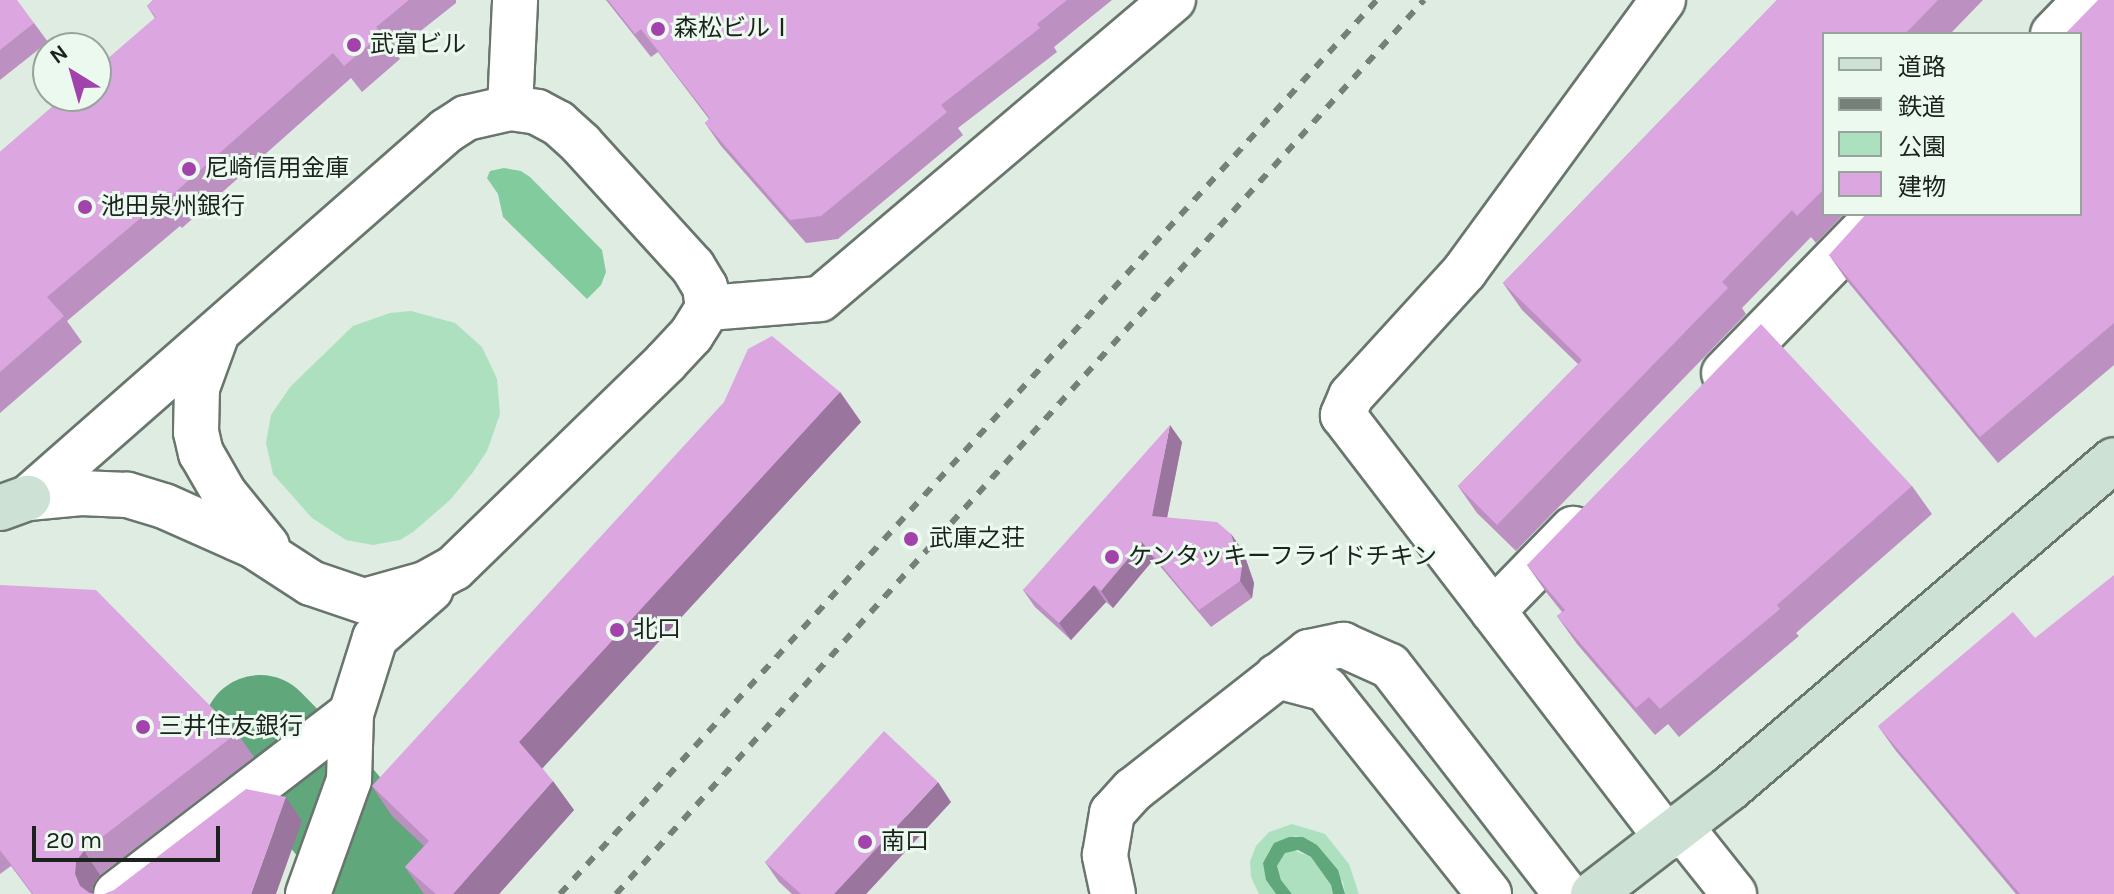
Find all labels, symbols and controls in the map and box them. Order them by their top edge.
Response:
place label: 森松ビルⅠ [674,15,794,43]
marker: 森松ビルⅠ [649,20,667,38]
place label: 武富ビル [370,31,466,59]
north arrow [32,32,112,112]
legend [1822,32,2082,216]
marker: 武富ビル [345,36,363,54]
text: N [45,39,73,70]
text: 道路 [1898,53,1946,81]
text: 鉄道 [1898,93,1946,121]
text: 公園 [1898,133,1946,161]
place label: 尼崎信用金庫 [205,155,349,183]
marker: 尼崎信用金庫 [180,160,198,178]
text: 建物 [1898,173,1946,201]
place label: 池田泉州銀行 [101,193,245,221]
marker: 池田泉州銀行 [76,198,94,216]
place label: 武庫之荘 [929,525,1025,553]
marker: 武庫之荘 [900,528,922,550]
place label: ケンタッキーフライドチキン [1128,543,1440,571]
marker: ケンタッキーフライドチキン [1103,548,1121,566]
place label: 北口 [633,616,681,644]
marker: 北口 [608,621,626,639]
place label: 三井住友銀行 [159,713,303,741]
marker: 三井住友銀行 [134,718,152,736]
scale bar [36,810,224,860]
text: 20 m [46,826,102,854]
place label: 南口 [881,828,929,856]
marker: 南口 [856,833,874,851]

